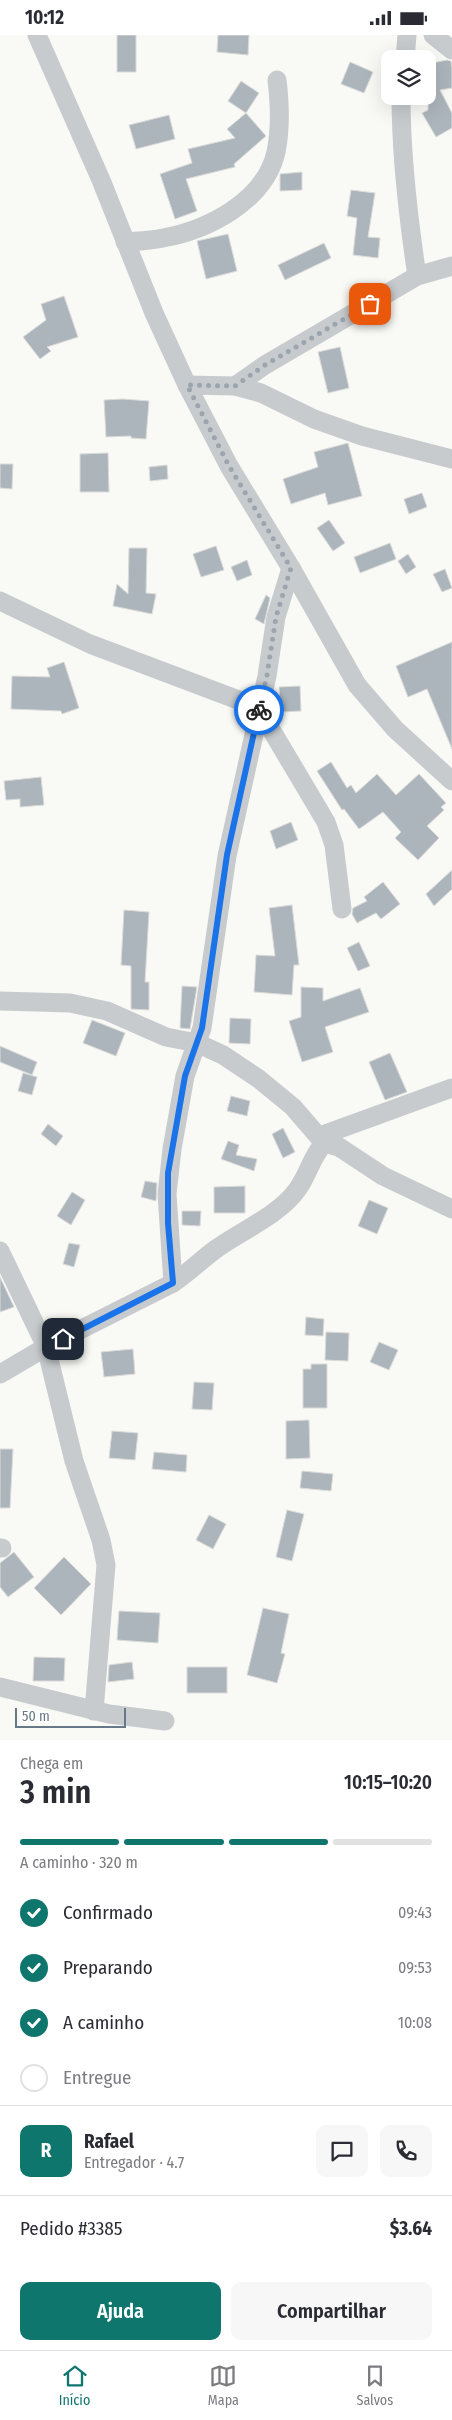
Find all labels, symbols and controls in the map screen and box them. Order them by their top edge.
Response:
text: 10:12 [25,6,64,29]
map controls [381,50,436,105]
button: layers [381,50,436,105]
pin [349,283,391,325]
icon: bag [356,290,384,318]
courier [234,685,284,735]
icon: bike [245,696,273,724]
pin [42,1318,84,1360]
icon: home [49,1325,77,1353]
scale bar [15,1705,126,1728]
text: 50 m [22,1708,50,1725]
text: Chega em [20,1754,83,1773]
text: 10:15–10:20 [344,1771,432,1794]
text: 3 min [20,1773,91,1811]
text: A caminho · 320 m [20,1853,138,1872]
icon: check [20,1899,48,1927]
text: Confirmado [63,1901,153,1924]
text: 09:43 [398,1903,432,1922]
icon: check [20,1954,48,1982]
text: Preparando [63,1956,153,1979]
text: 09:53 [398,1958,432,1977]
icon: check [20,2009,48,2037]
text: A caminho [63,2011,144,2034]
text: 10:08 [398,2013,432,2032]
text: Entregue [63,2066,132,2089]
button: chat [316,2125,368,2177]
button: phone [380,2125,432,2177]
text: Rafael [84,2130,134,2153]
text: R [41,2139,51,2162]
text: Entregador · 4.7 [84,2153,184,2172]
text: Pedido #3385 [20,2217,123,2240]
text: $3.64 [390,2217,432,2240]
button: Ajuda [20,2282,221,2340]
button: Compartilhar [231,2282,432,2340]
tab: Início [59,2362,90,2409]
tab: Mapa [208,2362,239,2409]
tab: Salvos [356,2362,393,2409]

